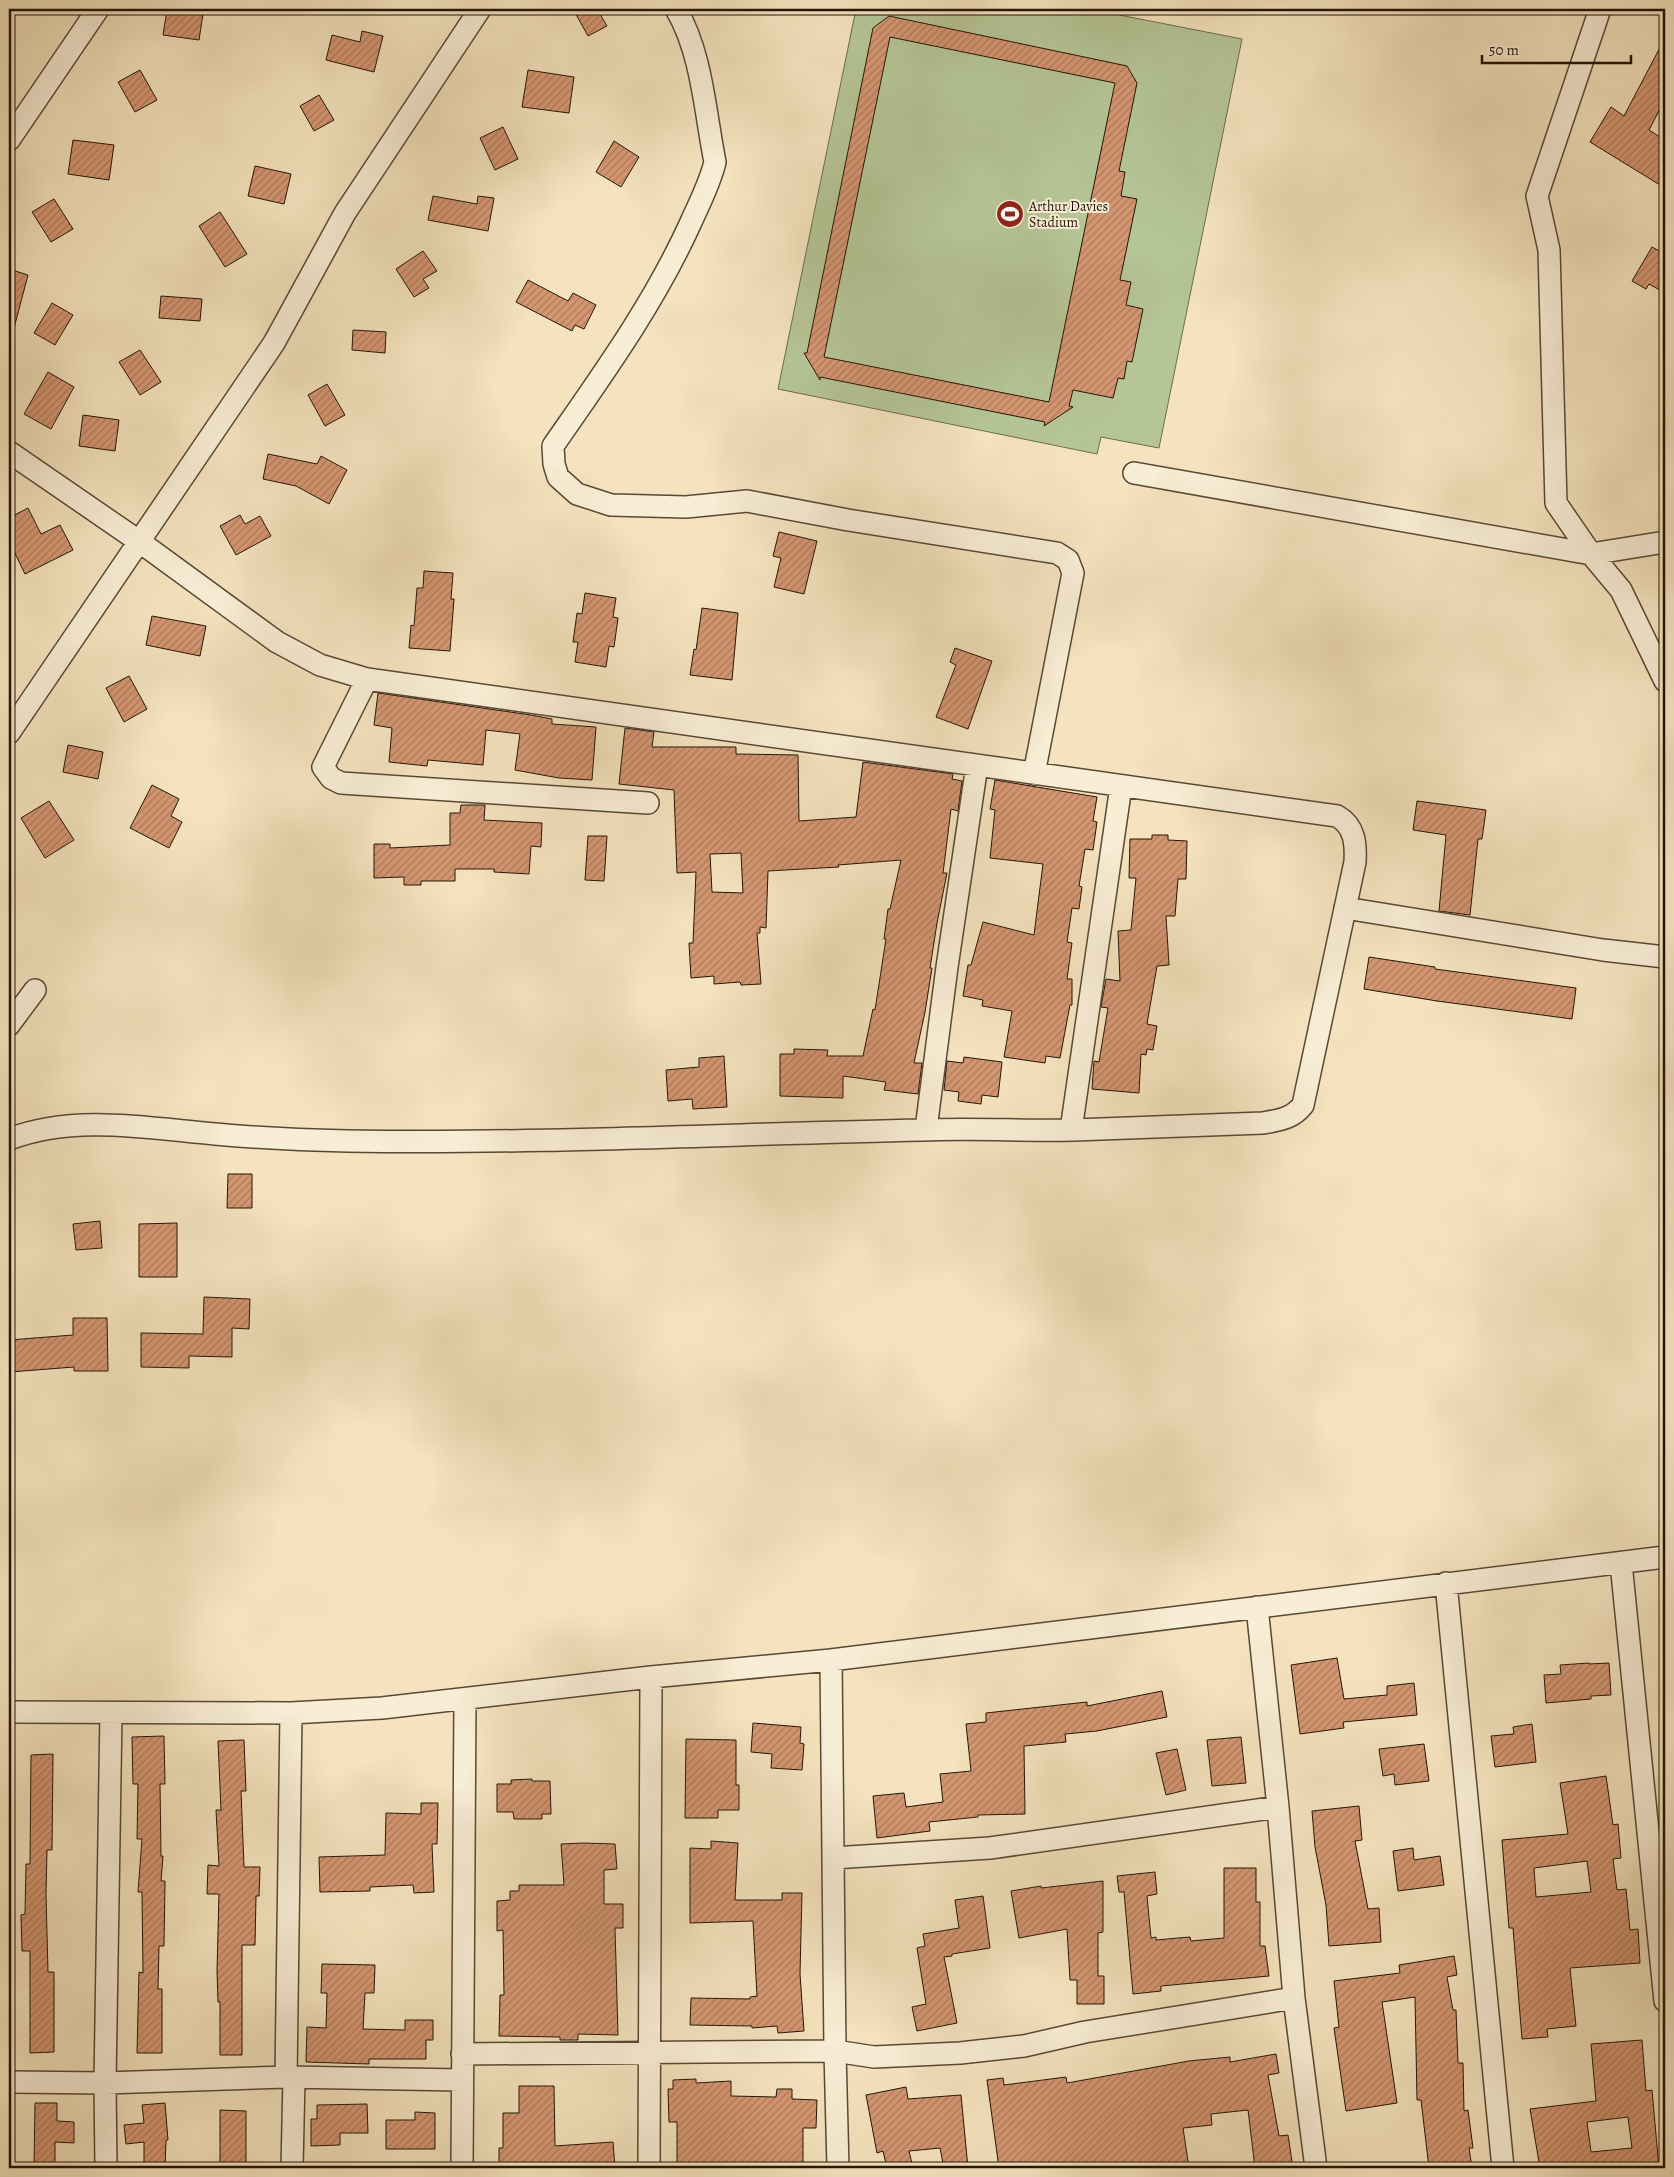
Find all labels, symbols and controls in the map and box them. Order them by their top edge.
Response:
scale bar [1482,32,1630,64]
text: 50 m [1489,40,1519,60]
place label: Arthur Davies Stadium [1028,197,1108,232]
sports icon: Arthur Davies Stadium [995,199,1025,229]

